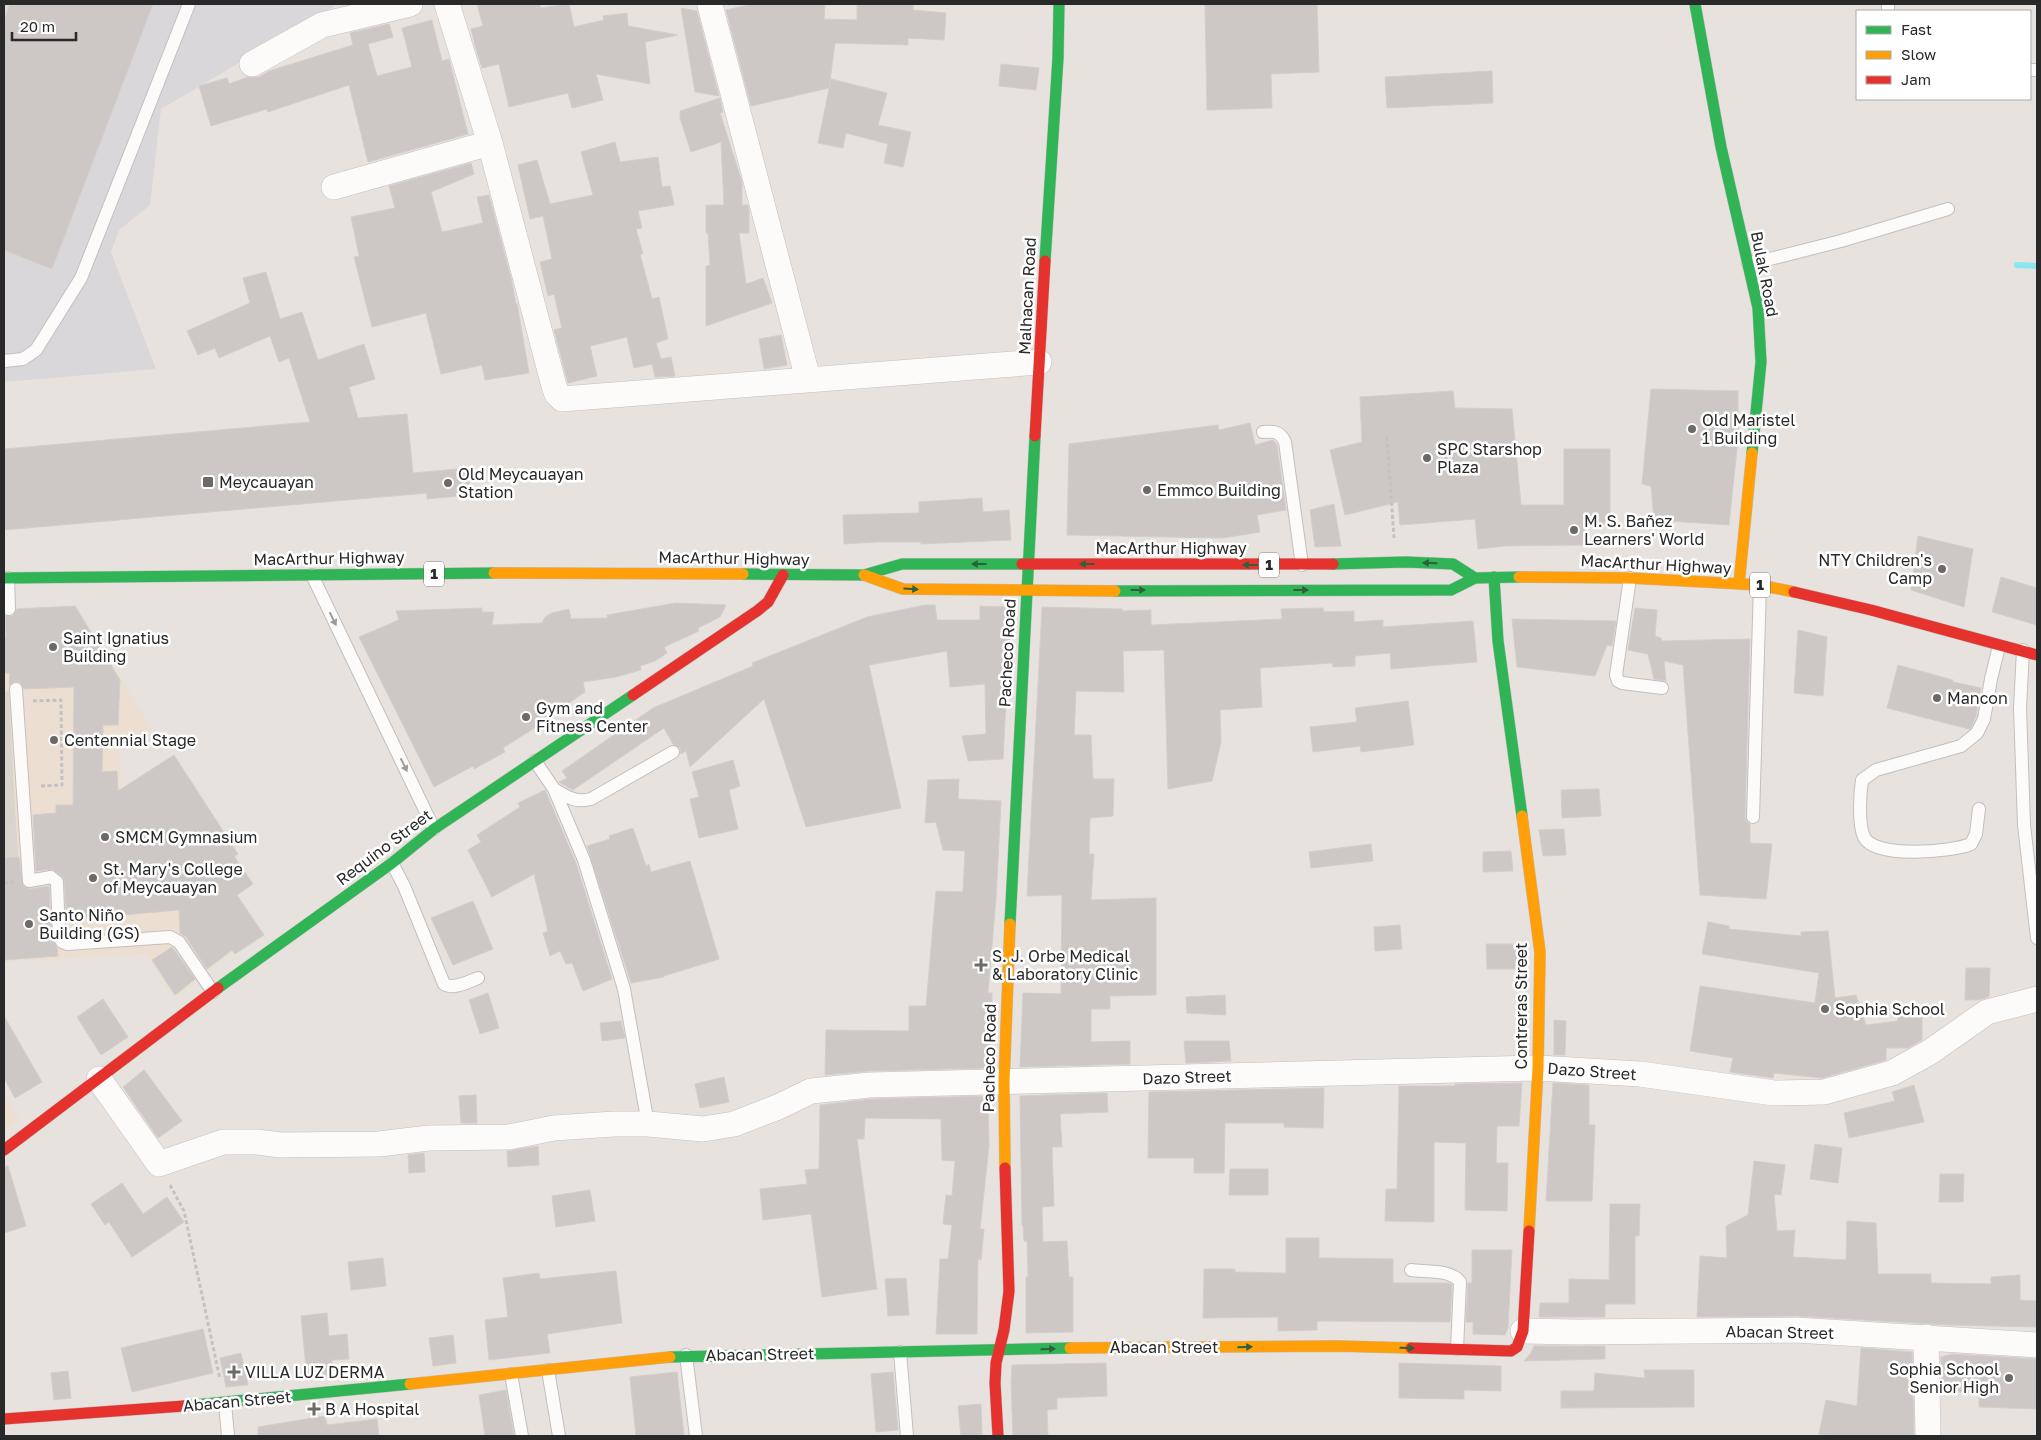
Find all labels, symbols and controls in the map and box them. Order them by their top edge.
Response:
scale bar [12,10,76,42]
legend [1856,10,2031,100]
text: 20 m [20,17,55,35]
text: Fast [1901,20,1932,38]
text: Slow [1901,45,1936,63]
text: Jam [1901,70,1931,88]
street label: Bulak Road [1747,229,1783,319]
street label: Malhacan Road [1014,237,1040,355]
place label: Old Maristel 1 Building [1702,410,1795,448]
marker: Old Maristel 1 Building [1686,423,1698,435]
place label: SPC Starshop Plaza [1437,439,1542,477]
marker: SPC Starshop Plaza [1421,452,1433,464]
place label: Old Meycauayan Station [458,464,584,502]
place label: Meycauayan [219,472,314,492]
marker: Meycauayan [201,475,215,489]
marker: Old Meycauayan Station [442,477,454,489]
place label: Emmco Building [1157,480,1281,500]
marker: Emmco Building [1141,484,1153,496]
place label: M. S. Bañez Learners' World [1584,511,1704,549]
marker: M. S. Bañez Learners' World [1568,524,1580,536]
street label: MacArthur Highway [1095,538,1247,558]
street label: MacArthur Highway [253,547,405,569]
street label: MacArthur Highway [658,547,810,569]
street label: MacArthur Highway [1580,550,1732,578]
place label: NTY Children's Camp [1818,550,1932,588]
road number: 1 [1259,552,1279,578]
one-way arrow [1422,559,1438,567]
one-way arrow [971,560,987,568]
one-way arrow [1079,560,1095,568]
one-way arrow [1242,561,1258,569]
road number: 1 [424,562,444,586]
marker: NTY Children's Camp [1936,563,1948,575]
road number: 1 [1750,572,1770,598]
one-way arrow [903,585,919,593]
one-way arrow [1130,586,1146,594]
one-way arrow [1293,586,1309,594]
street label: Pacheco Road [994,598,1020,708]
one-way arrow [329,612,337,626]
place label: Saint Ignatius Building [63,628,169,666]
marker: Saint Ignatius Building [47,641,59,653]
place label: Mancon [1947,688,2008,708]
marker: Mancon [1931,692,1943,704]
place label: Gym and Fitness Center [536,698,648,736]
marker: Gym and Fitness Center [520,711,532,723]
place label: Centennial Stage [64,730,196,750]
marker: Centennial Stage [48,734,60,746]
one-way arrow [399,758,408,773]
street label: Requino Street [332,805,436,889]
place label: SMCM Gymnasium [115,827,258,847]
marker: SMCM Gymnasium [99,831,111,843]
place label: St. Mary's College of Meycauayan [103,859,243,897]
marker: St. Mary's College of Meycauayan [87,872,99,884]
place label: Santo Niño Building (GS) [39,905,140,943]
marker: Santo Niño Building (GS) [23,918,35,930]
street label: Contreras Street [1511,943,1531,1069]
place label: S. J. Orbe Medical & Laboratory Clinic [992,946,1139,984]
marker: S. J. Orbe Medical & Laboratory Clinic [974,958,988,972]
place label: Sophia School [1835,999,1945,1019]
street label: Pacheco Road [978,1003,1000,1113]
marker: Sophia School [1819,1003,1831,1015]
street label: Dazo Street [1547,1058,1637,1084]
street label: Dazo Street [1142,1065,1232,1089]
street label: Abacan Street [1726,1321,1834,1343]
street label: Abacan Street [1110,1337,1218,1357]
street label: Abacan Street [706,1343,814,1365]
one-way arrow [1237,1343,1253,1351]
one-way arrow [1400,1344,1416,1352]
one-way arrow [1040,1345,1056,1353]
place label: Sophia School Senior High [1889,1359,1999,1397]
place label: VILLA LUZ DERMA [245,1362,385,1382]
marker: VILLA LUZ DERMA [227,1365,241,1379]
marker: Sophia School Senior High [2003,1372,2015,1384]
street label: Abacan Street [182,1386,292,1416]
place label: B A Hospital [325,1399,419,1419]
marker: B A Hospital [307,1402,321,1416]

